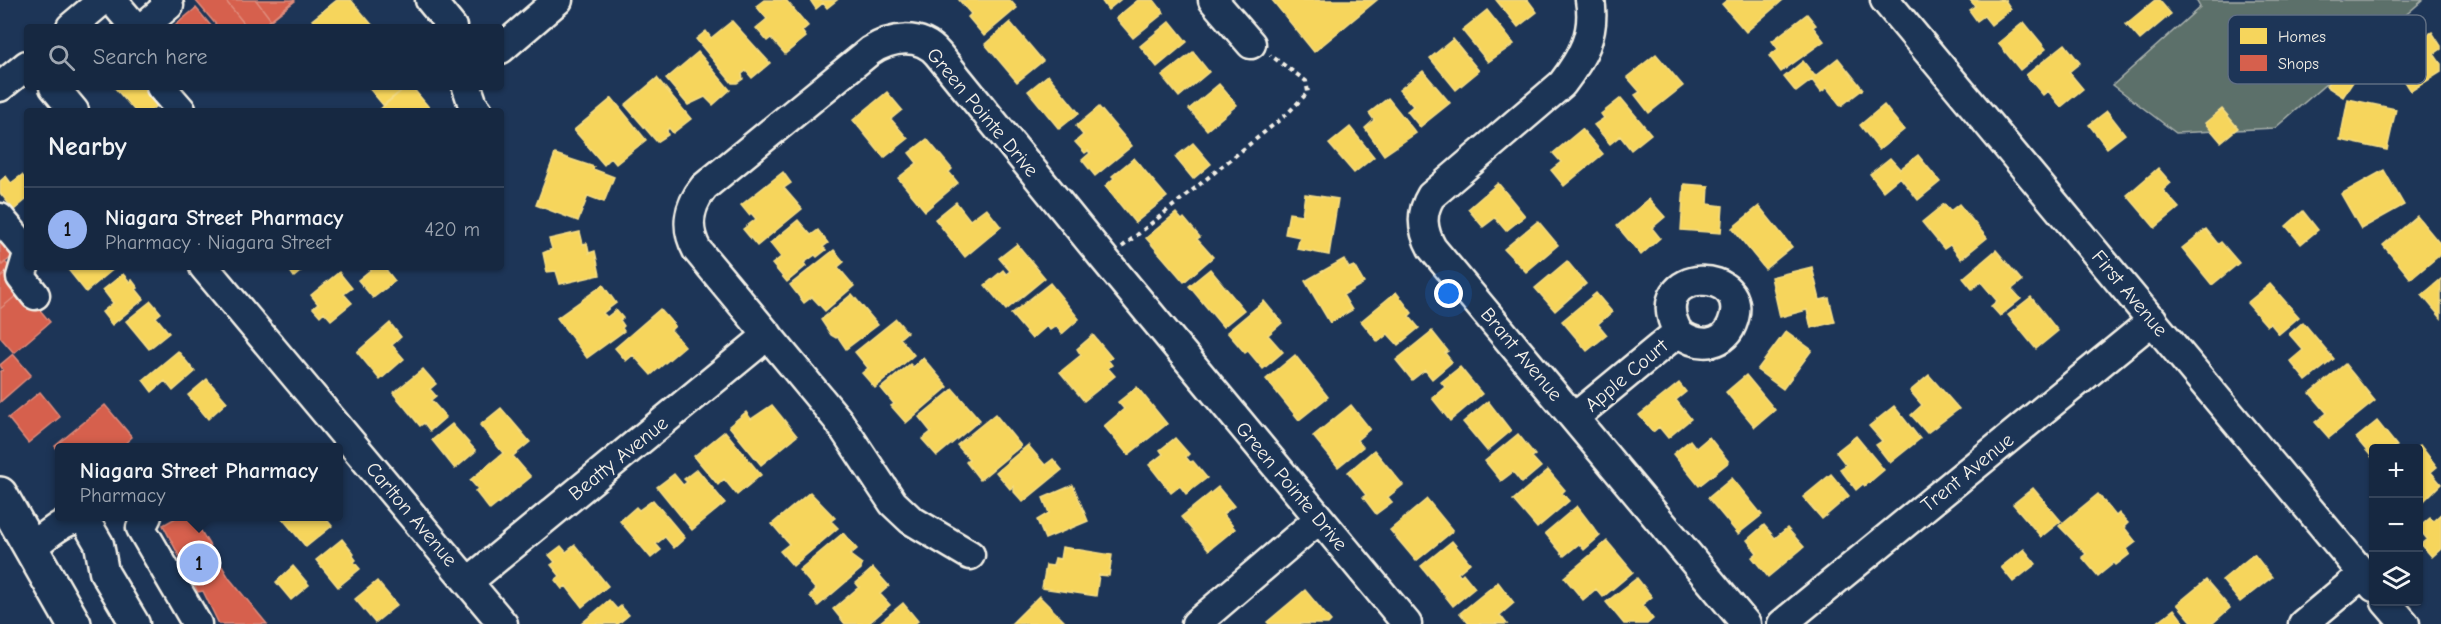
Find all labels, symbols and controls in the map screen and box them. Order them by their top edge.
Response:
legend [2228,15,2426,84]
search box [24,24,504,90]
text: Homes [2278,28,2326,46]
icon: search [45,41,78,74]
street label: Green Pointe Drive [922,43,1043,181]
text: Search here [93,44,208,70]
text: Shops [2278,55,2319,73]
text: Nearby [48,132,127,162]
text: Niagara Street Pharmacy [105,205,343,231]
text: 1 [64,218,71,241]
text: 420 m [424,218,480,241]
text: Pharmacy · Niagara Street [105,231,331,254]
street label: First Avenue [2087,245,2172,341]
your location [1434,279,1463,308]
street label: Brant Avenue [1476,303,1567,406]
street label: Apple Court [1580,333,1673,417]
street label: Beatty Avenue [564,411,672,505]
street label: Green Pointe Drive [1231,417,1352,555]
street label: Trent Avenue [1916,428,2018,517]
popup [55,443,343,521]
map controls [2369,444,2423,606]
button: + [2369,444,2423,498]
street label: Carlton Avenue [361,457,462,571]
text: Niagara Street Pharmacy [80,458,318,484]
text: Pharmacy [80,484,165,507]
button: − [2369,498,2423,552]
pin: 1 [180,540,218,586]
button: layers [2369,552,2423,606]

